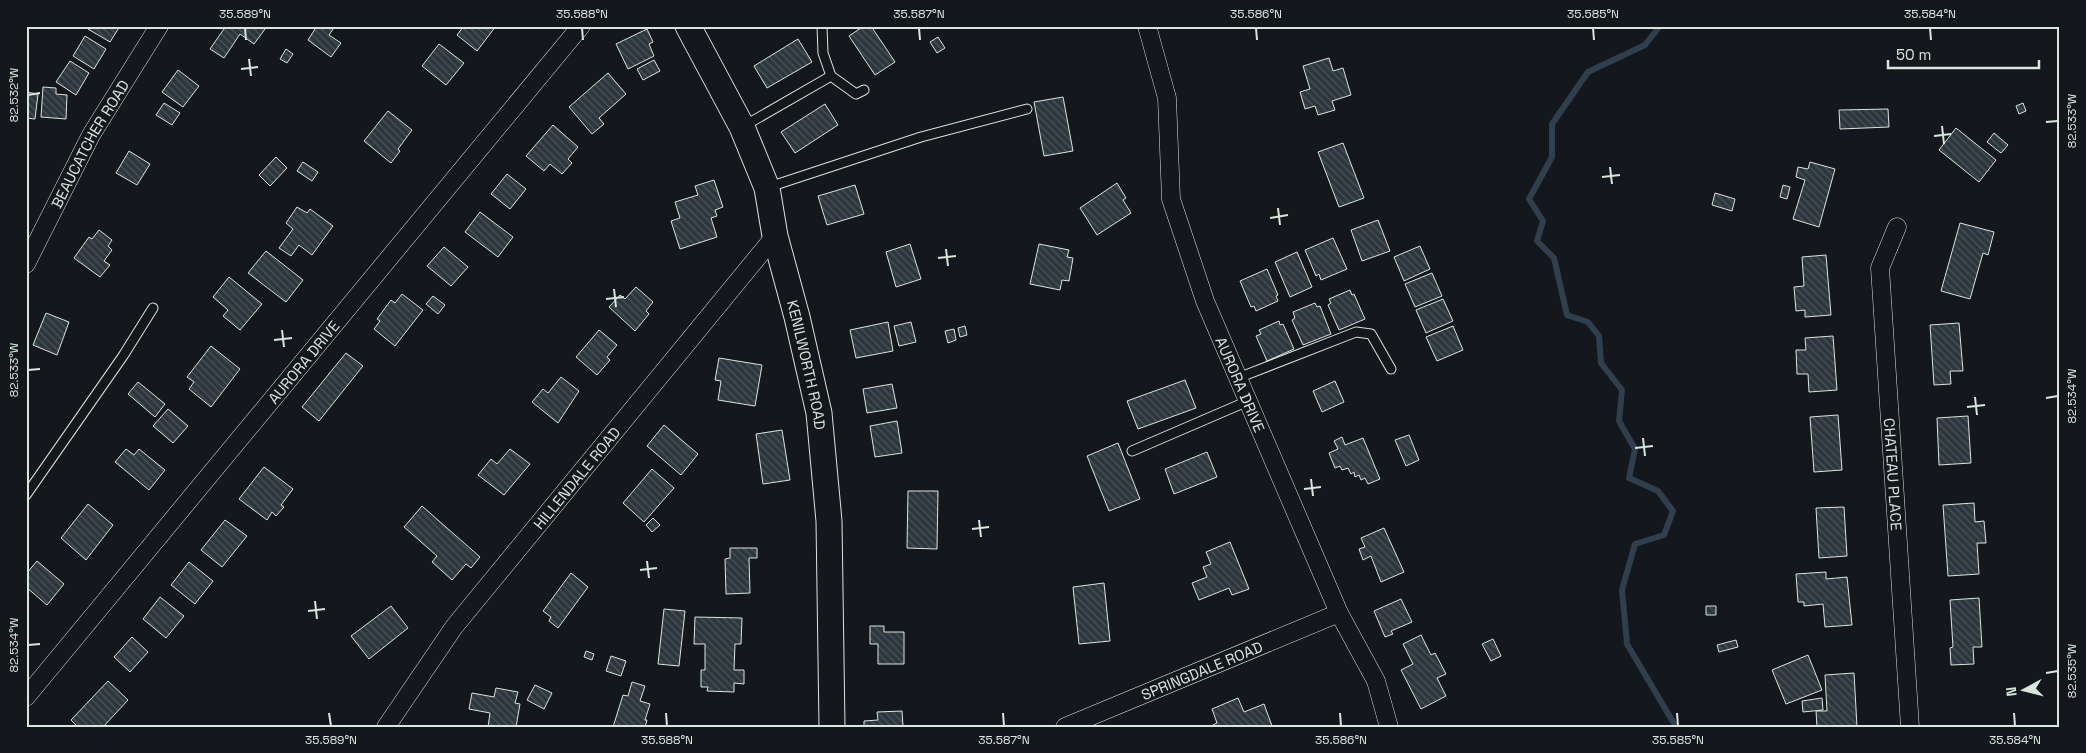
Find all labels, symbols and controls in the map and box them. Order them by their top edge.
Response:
text: 35.589°N [219,6,271,22]
text: 35.588°N [556,6,608,22]
text: 35.587°N [893,6,945,22]
text: 35.586°N [1230,6,1282,22]
text: 35.585°N [1567,6,1619,22]
text: 35.584°N [1904,6,1956,22]
scale bar [1888,38,2040,70]
text: 50 m [1896,45,1931,64]
text: 82.532°W [6,67,22,122]
street label: BEAUCATCHER ROAD [46,76,133,211]
text: 82.533°W [2064,93,2080,148]
street label: KENILWORTH ROAD [783,298,830,431]
street label: AURORA DRIVE [263,316,343,407]
street label: AURORA DRIVE [1212,334,1270,435]
text: 82.533°W [6,342,22,397]
text: 82.534°W [2064,368,2080,423]
street label: CHATEAU PLACE [1880,417,1907,531]
street label: HILLENDALE ROAD [529,423,624,533]
text: 82.534°W [6,617,22,672]
street label: SPRINGDALE ROAD [1138,636,1265,704]
text: 82.535°W [2064,643,2080,698]
north arrow [1998,666,2048,716]
text: N [2002,686,2021,697]
text: 35.589°N [305,732,357,748]
text: 35.588°N [641,732,693,748]
text: 35.587°N [978,732,1030,748]
text: 35.586°N [1315,732,1367,748]
text: 35.585°N [1652,732,1704,748]
text: 35.584°N [1989,732,2041,748]

